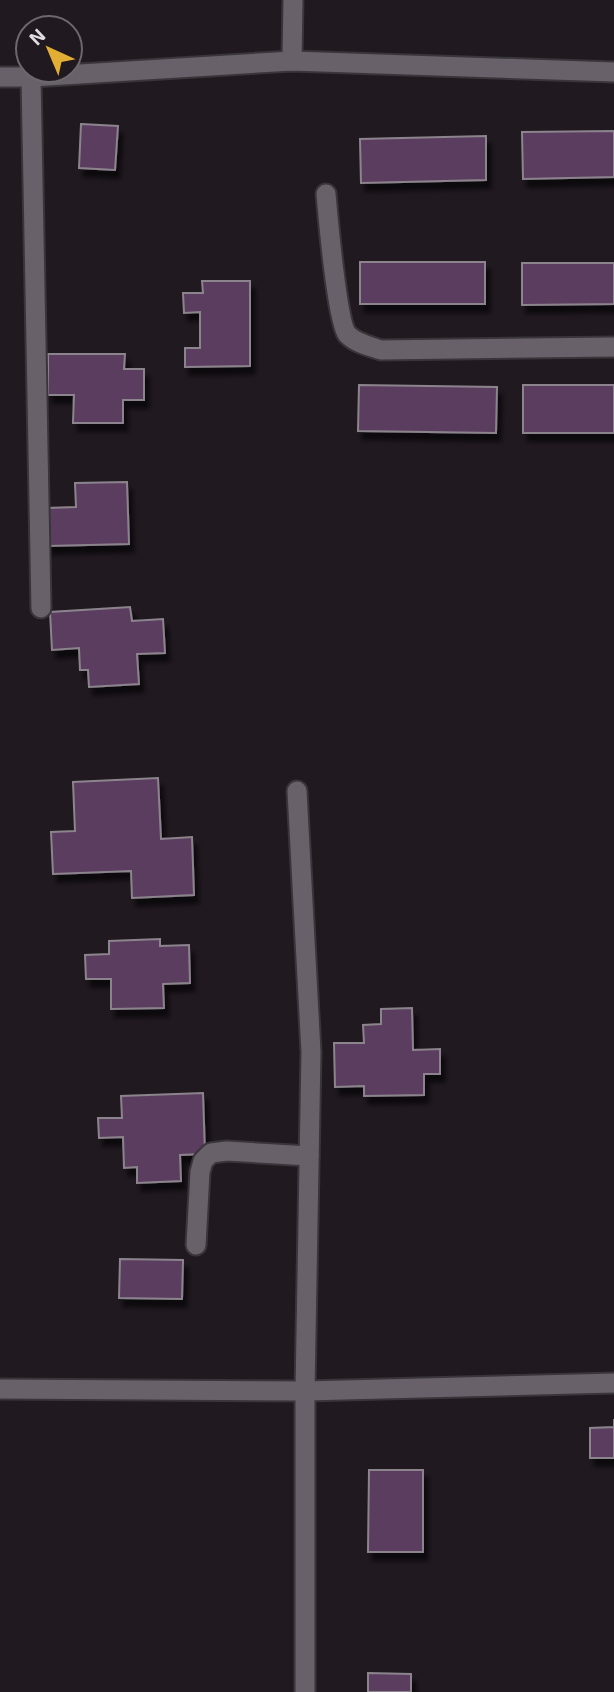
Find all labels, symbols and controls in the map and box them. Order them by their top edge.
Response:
north arrow [14,14,84,84]
text: N [24,23,50,49]

